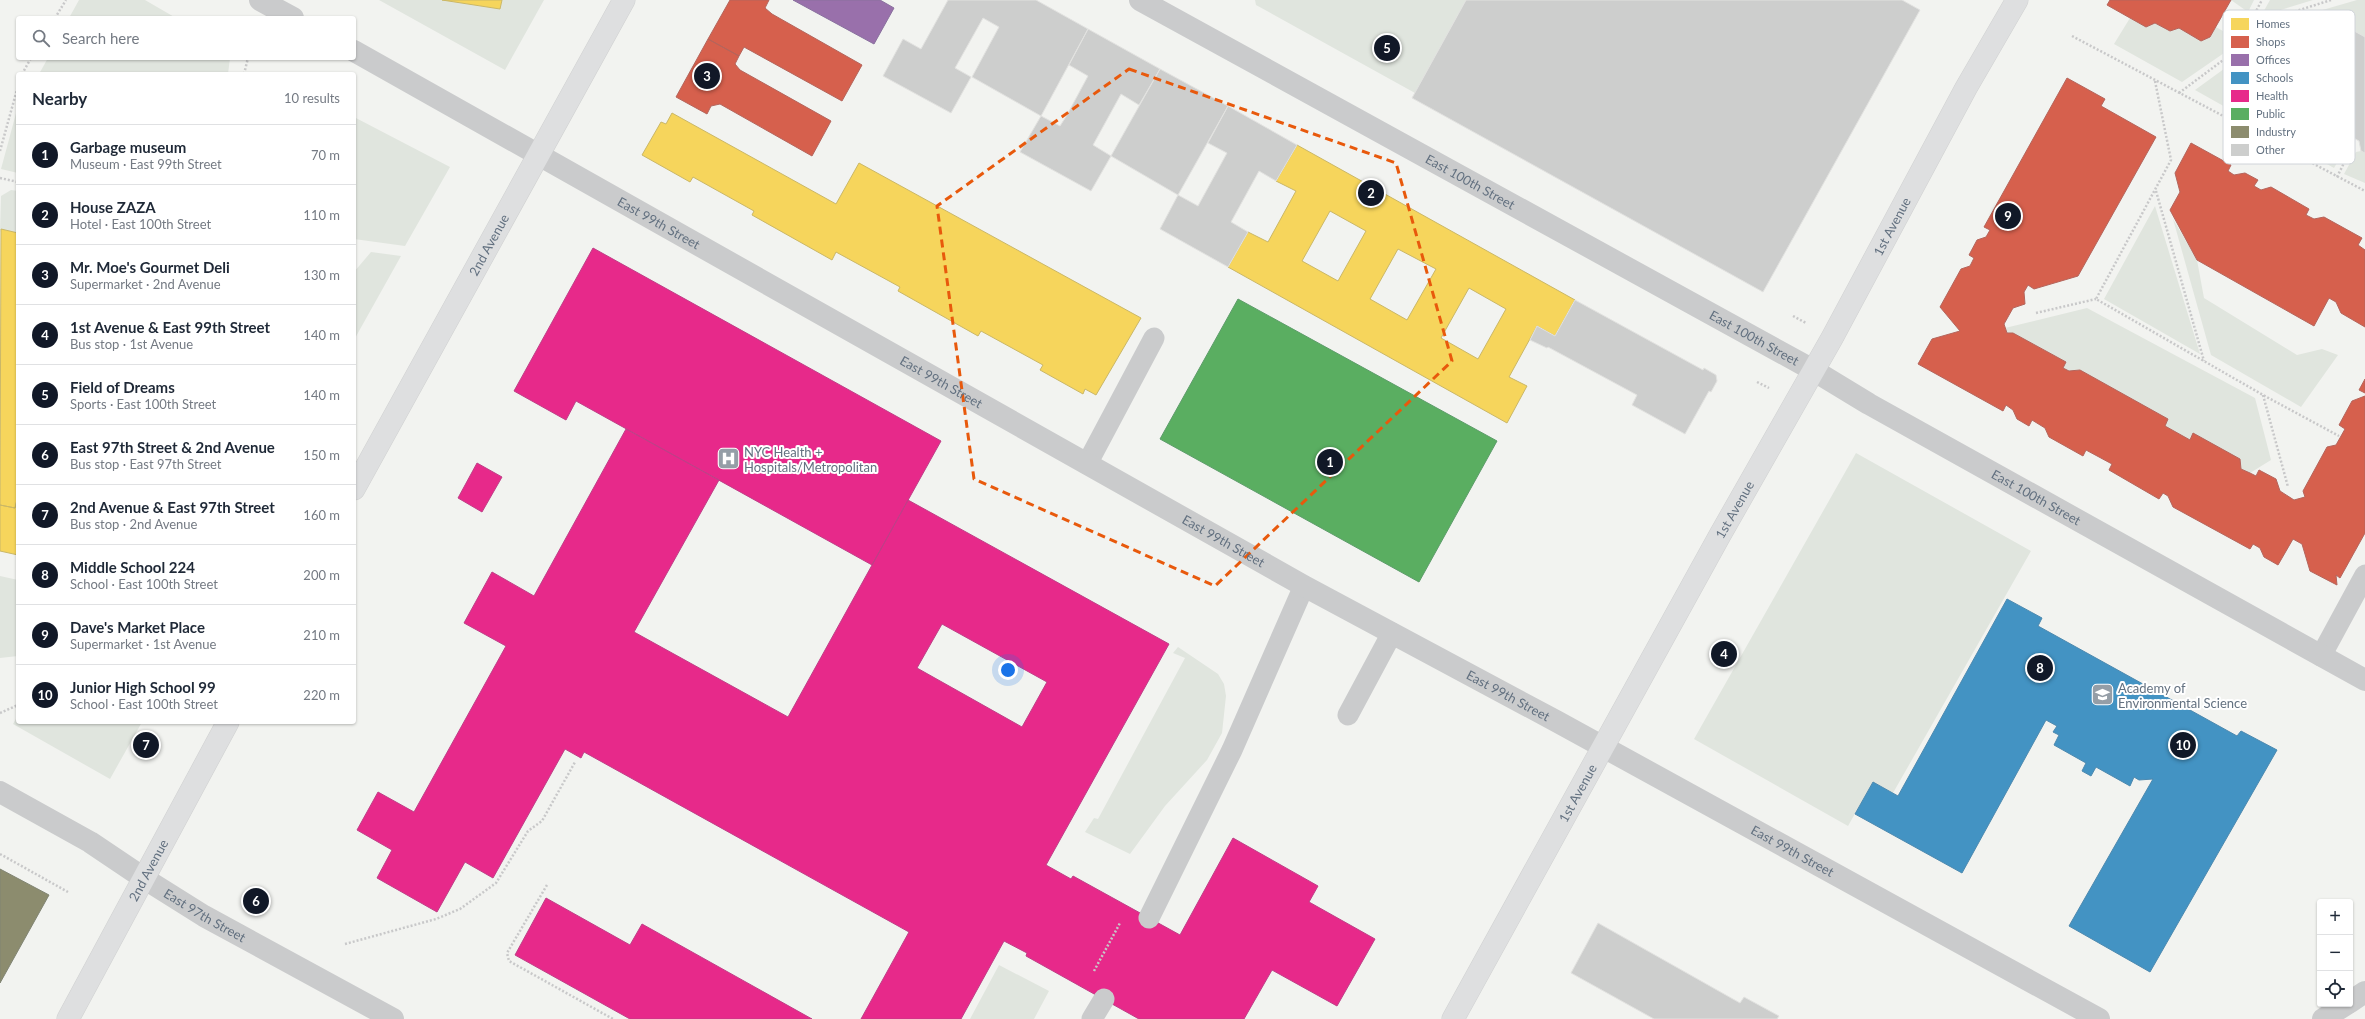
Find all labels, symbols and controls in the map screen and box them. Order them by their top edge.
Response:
legend [2223,10,2355,164]
search box [16,16,356,60]
text: Homes [2256,17,2290,30]
icon: search [30,27,52,49]
text: Search here [62,29,139,47]
pin: 5 [1374,33,1400,63]
text: Shops [2256,35,2285,48]
text: Offices [2256,53,2290,66]
pin: 3 [694,61,720,91]
text: Schools [2256,71,2293,84]
text: Nearby [32,88,87,109]
text: Health [2256,89,2288,102]
text: 10 results [284,90,340,106]
text: Public [2256,107,2285,120]
text: Industry [2256,125,2296,138]
text: Garbage museum [70,138,186,156]
text: Other [2256,143,2285,156]
text: 1 [41,147,49,163]
text: 70 m [311,147,340,163]
street label: East 100th Street [1423,151,1518,213]
text: Museum · East 99th Street [70,156,222,172]
pin: 2 [1358,178,1384,208]
street label: East 99th Street [615,193,703,252]
street label: 1st Avenue [1870,194,1914,258]
text: House ZAZA [70,198,156,216]
pin: 9 [1995,201,2021,231]
text: 2 [41,207,49,223]
text: 110 m [303,207,340,223]
street label: 2nd Avenue [465,211,512,278]
text: Hotel · East 100th Street [70,216,211,232]
text: Mr. Moe's Gourmet Deli [70,258,230,276]
text: 3 [41,267,49,283]
text: 130 m [303,267,340,283]
text: Supermarket · 2nd Avenue [70,276,221,292]
street label: East 100th Street [1707,307,1802,369]
text: 1st Avenue & East 99th Street [70,318,270,336]
text: 4 [41,327,49,343]
text: 140 m [303,327,340,343]
text: Bus stop · 1st Avenue [70,336,193,352]
street label: East 99th Street [897,352,986,411]
text: Field of Dreams [70,378,175,396]
text: 5 [41,387,49,403]
text: 140 m [303,387,340,403]
text: Sports · East 100th Street [70,396,216,412]
text: East 97th Street & 2nd Avenue [70,438,275,456]
place label: NYC Health + Hospitals/Metropolitan [744,444,877,475]
hospital icon: NYC Health + Hospitals/Metropolitan [715,446,741,472]
text: 6 [41,447,49,463]
text: 150 m [303,447,340,463]
pin: 1 [1317,447,1343,477]
text: Bus stop · East 97th Street [70,456,221,472]
street label: East 100th Street [1989,466,2084,529]
street label: 1st Avenue [1712,478,1757,541]
text: 2nd Avenue & East 97th Street [70,498,275,516]
text: 7 [41,507,49,523]
text: 160 m [303,507,340,523]
street label: East 99th Street [1179,511,1268,570]
text: Bus stop · 2nd Avenue [70,516,197,532]
text: Middle School 224 [70,558,195,576]
text: 8 [41,567,49,583]
text: 200 m [303,567,340,583]
text: School · East 100th Street [70,576,218,592]
text: Dave's Market Place [70,618,205,636]
text: 9 [41,627,49,643]
text: 210 m [303,627,340,643]
text: Supermarket · 1st Avenue [70,636,216,652]
pin: 4 [1711,639,1737,669]
pin: 8 [2027,653,2053,683]
your location [998,660,1018,680]
street label: East 99th Street [1464,667,1553,724]
text: Junior High School 99 [70,678,216,696]
place label: Academy of Environmental Science [2118,680,2247,711]
school or university icon: Academy of Environmental Science [2089,682,2115,708]
text: 10 [37,687,53,703]
text: 220 m [303,687,340,703]
text: School · East 100th Street [70,696,218,712]
pin: 7 [133,730,159,760]
pin: 10 [2170,730,2196,760]
street label: 1st Avenue [1555,761,1600,825]
street label: East 99th Street [1748,822,1837,880]
street label: 2nd Avenue [125,836,171,904]
street label: East 97th Street [161,885,249,945]
pin: 6 [243,886,269,916]
map controls [2317,899,2353,1007]
button: + [2317,899,2353,935]
button: − [2317,935,2353,971]
button: locate [2317,971,2353,1007]

